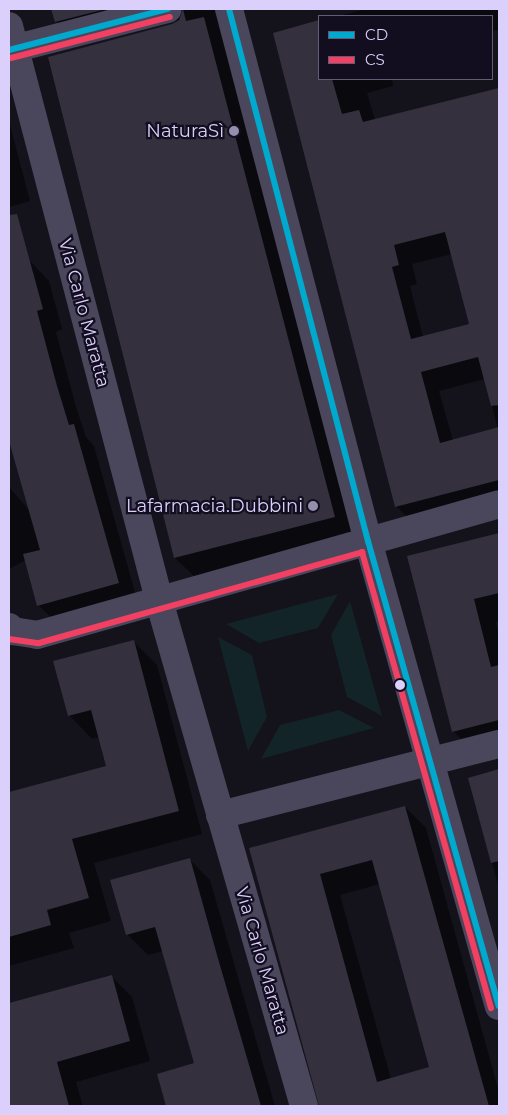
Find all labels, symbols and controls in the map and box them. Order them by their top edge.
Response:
legend [318,15,493,80]
text: CD [365,25,388,44]
text: CS [365,50,385,69]
place label: NaturaSì [146,120,224,142]
marker: NaturaSì [228,125,240,137]
street label: Via Carlo Maratta [54,236,114,390]
place label: Lafarmacia.Dubbini [126,495,303,517]
marker: Lafarmacia.Dubbini [307,500,319,512]
unlabelled marker [395,680,405,690]
street label: Via Carlo Maratta [231,884,293,1038]

